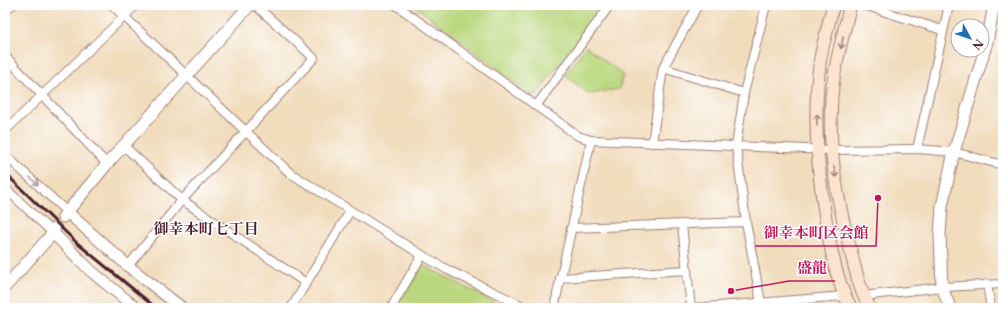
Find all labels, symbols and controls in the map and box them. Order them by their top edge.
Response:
north arrow [950,18,990,58]
one-way arrow [837,36,845,49]
text: N [969,36,986,53]
one-way arrow [813,114,821,127]
one-way arrow [831,165,839,178]
one-way arrow [29,177,39,186]
district label: 御幸本町七丁目 [153,219,259,238]
callout: 御幸本町区会館 [755,219,876,246]
text: 御幸本町区会館 [763,223,869,242]
callout: 盛龍 [789,254,835,281]
text: 盛龍 [797,258,827,277]

